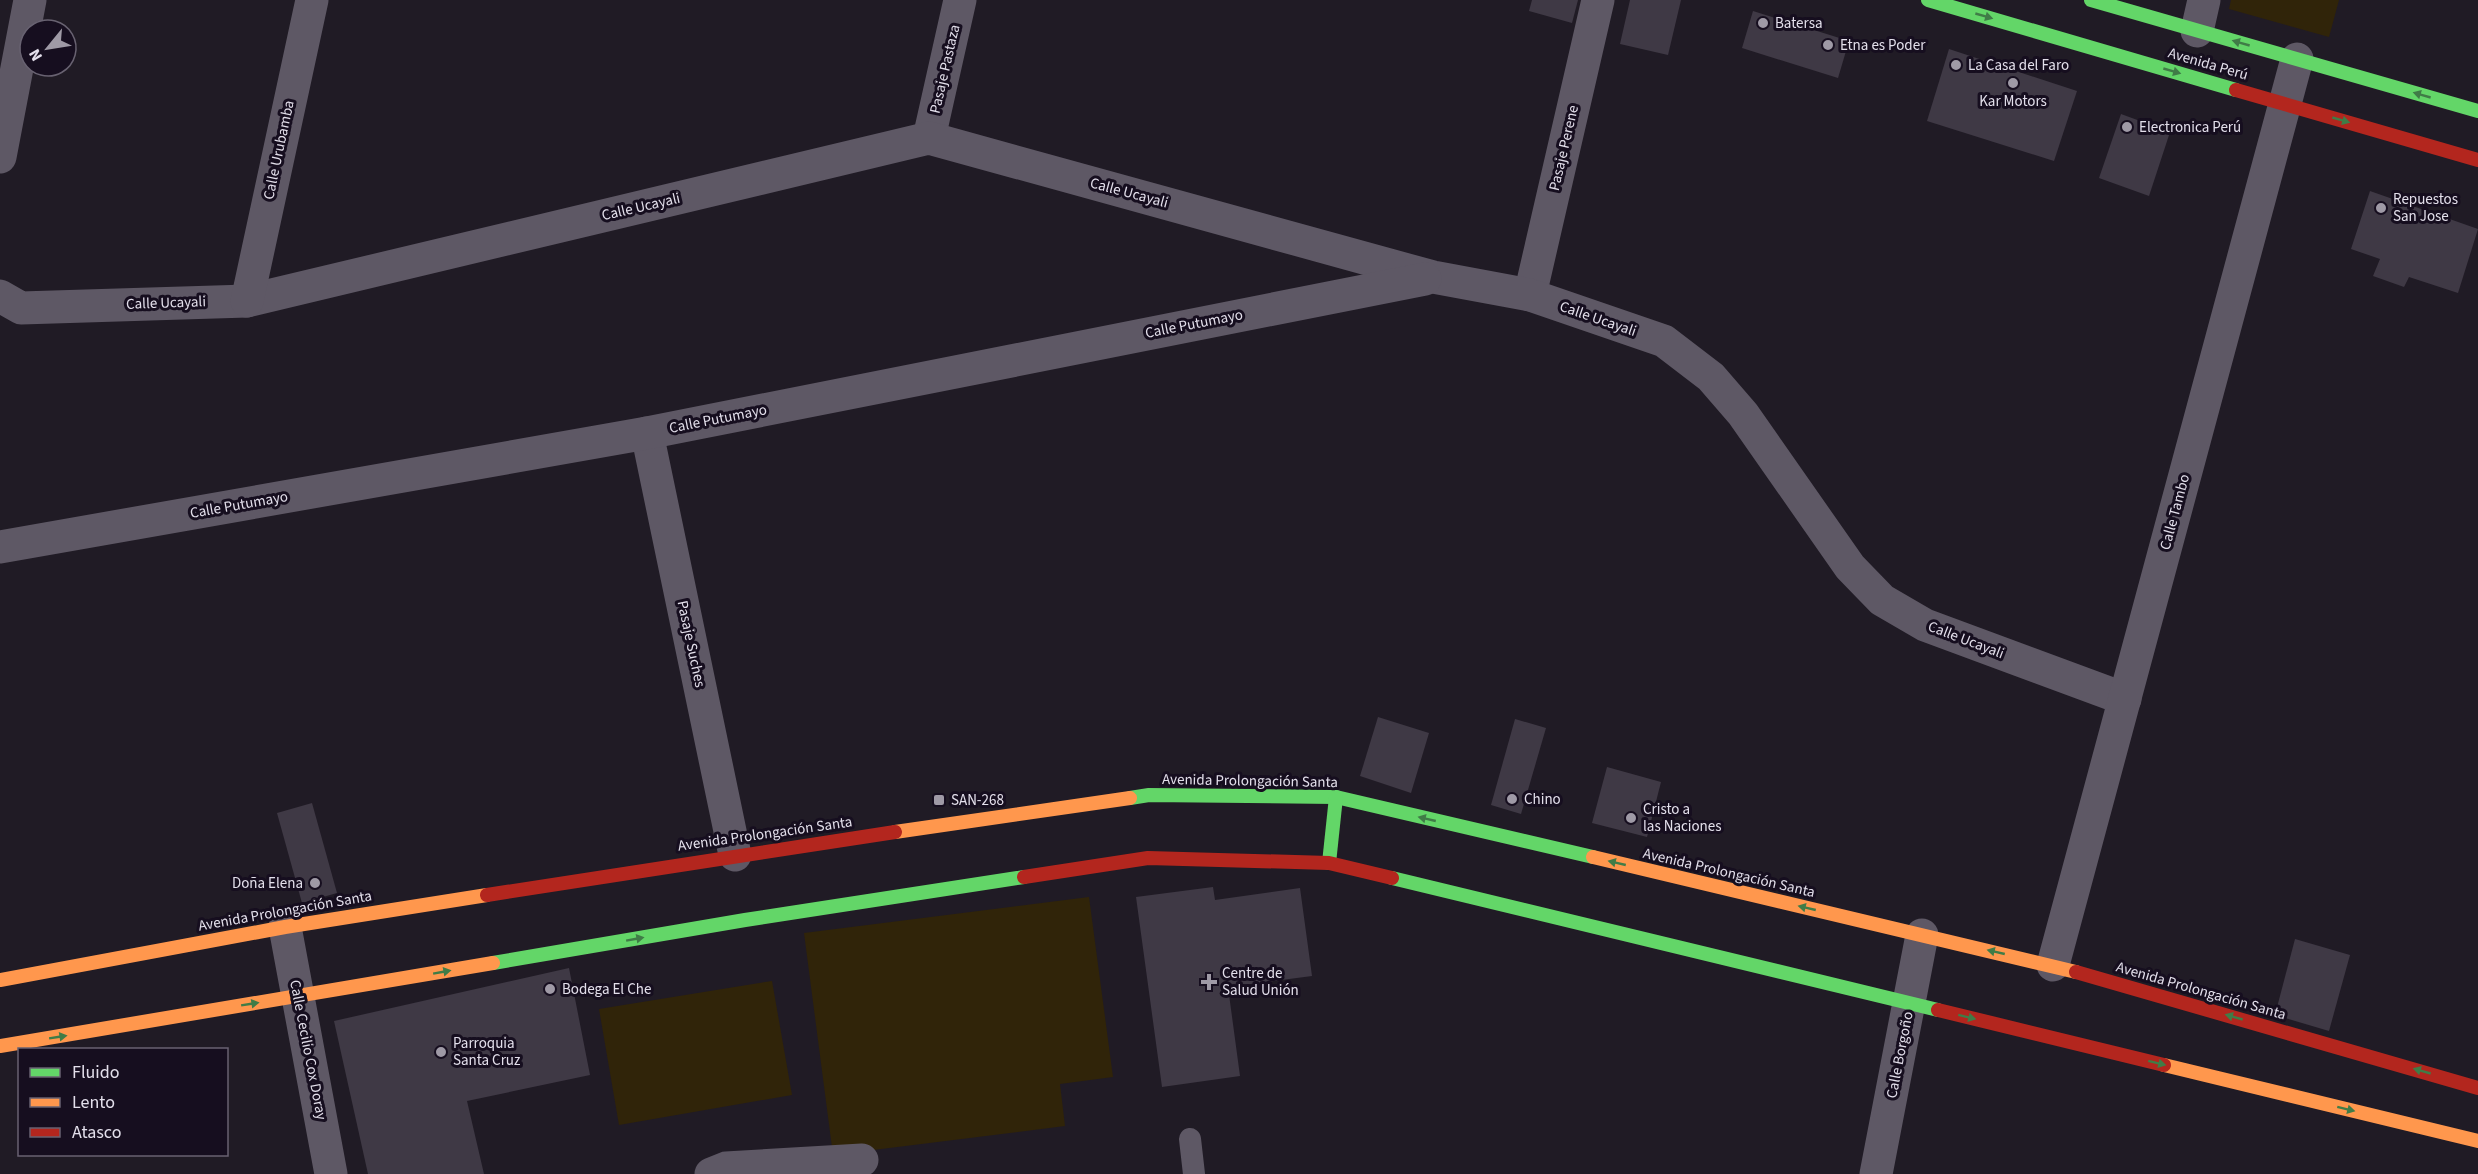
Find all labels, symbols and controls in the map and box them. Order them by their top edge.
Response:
one-way arrow [1975,12,1993,21]
place label: Batersa [1775,13,1822,34]
marker: Batersa [1756,16,1770,30]
north arrow [18,18,78,78]
street label: Pasaje Pastaza [925,22,965,116]
place label: Etna es Poder [1840,35,1926,56]
marker: Etna es Poder [1821,38,1835,52]
one-way arrow [2232,38,2250,47]
street label: Avenida Perú [2166,43,2250,85]
text: N [24,45,48,65]
place label: La Casa del Faro [1968,55,2069,76]
marker: La Casa del Faro [1949,58,1963,72]
one-way arrow [2163,67,2181,76]
marker: Kar Motors [2006,76,2020,90]
one-way arrow [2413,90,2431,99]
place label: Kar Motors [1979,91,2047,112]
street label: Calle Urubamba [258,98,300,202]
street label: Pasaje Perene [1544,103,1584,193]
one-way arrow [2332,116,2350,125]
place label: Electronica Perú [2139,117,2241,138]
marker: Electronica Perú [2120,120,2134,134]
street label: Calle Ucayali [1088,173,1170,213]
street label: Calle Ucayali [600,188,682,226]
place label: Repuestos San Jose [2393,189,2458,227]
marker: Repuestos San Jose [2374,201,2388,215]
street label: Calle Ucayali [126,291,206,315]
street label: Calle Ucayali [1557,296,1639,342]
street label: Calle Putumayo [1143,304,1245,344]
street label: Calle Putumayo [667,399,769,439]
street label: Calle Tambo [2155,472,2195,552]
street label: Calle Putumayo [188,486,290,524]
street label: Pasaje Suches [672,599,710,689]
street label: Calle Ucayali [1925,616,2007,664]
street label: Avenida Prolongación Santa [1162,769,1338,793]
place label: Chino [1524,789,1561,810]
place label: SAN-268 [951,790,1004,811]
marker: Chino [1505,792,1519,806]
marker: SAN-268 [932,793,946,807]
place label: Cristo a las Naciones [1643,799,1722,837]
street label: Avenida Prolongación Santa [676,811,854,857]
marker: Cristo a las Naciones [1624,811,1638,825]
one-way arrow [1418,813,1436,823]
street label: Avenida Prolongación Santa [1641,843,1817,903]
one-way arrow [1607,858,1626,868]
place label: Doña Elena [232,873,303,894]
marker: Doña Elena [308,876,322,890]
street label: Avenida Prolongación Santa [197,885,373,937]
one-way arrow [1797,902,1816,912]
one-way arrow [625,934,644,943]
one-way arrow [1987,947,2006,956]
street label: Avenida Prolongación Santa [2114,957,2288,1025]
place label: Centre de Salud Unión [1222,963,1299,1001]
one-way arrow [433,967,452,976]
marker: Centre de Salud Unión [1200,973,1218,991]
street label: Calle Cecilio Cox Doray [284,978,332,1122]
place label: Bodega El Che [562,979,651,1000]
marker: Bodega El Che [543,982,557,996]
one-way arrow [241,1000,260,1009]
street label: Calle Borgoño [1881,1010,1919,1100]
one-way arrow [2225,1012,2243,1021]
one-way arrow [1958,1013,1976,1023]
one-way arrow [48,1032,67,1041]
place label: Parroquia Santa Cruz [453,1033,520,1071]
marker: Parroquia Santa Cruz [434,1045,448,1059]
legend [18,1048,228,1156]
one-way arrow [2147,1059,2166,1069]
text: Fluido [72,1060,119,1085]
one-way arrow [2413,1066,2431,1075]
text: Lento [72,1090,115,1115]
one-way arrow [2337,1105,2355,1115]
text: Atasco [72,1120,121,1145]

